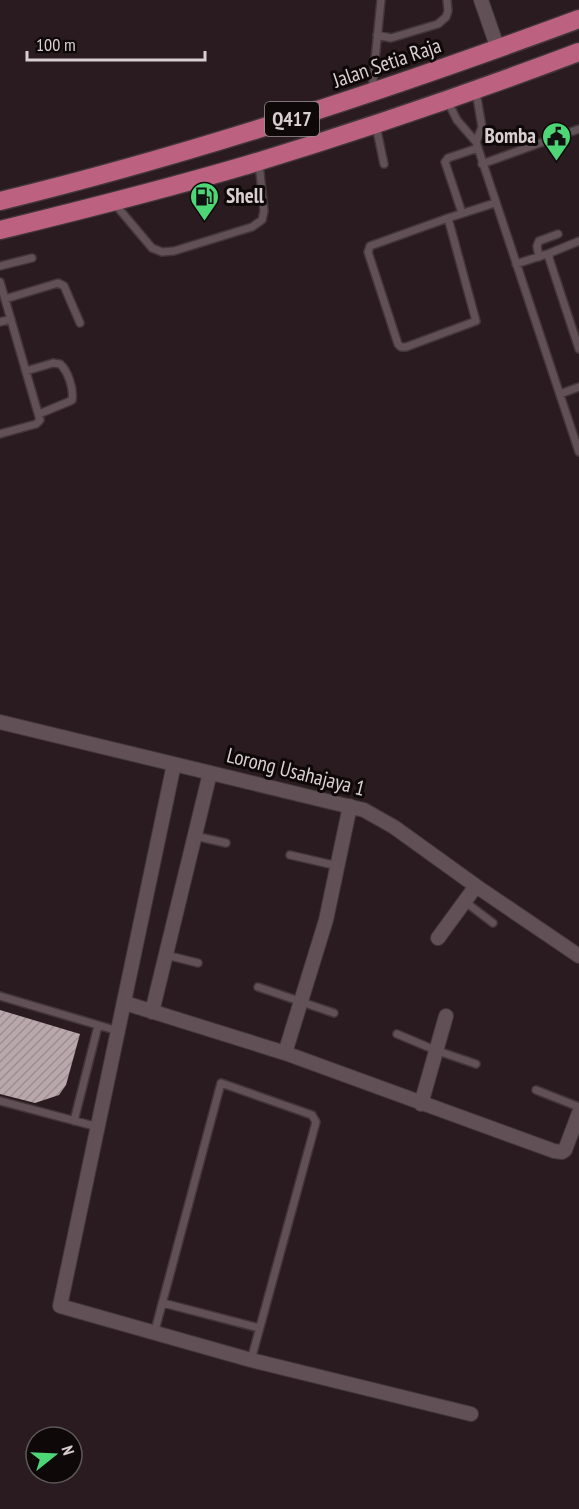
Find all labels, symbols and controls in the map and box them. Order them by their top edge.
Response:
scale bar [27,24,206,62]
street label: Jalan Setia Raja [328,31,444,94]
text: 100 m [36,33,76,56]
road number: Q417 [265,102,319,136]
public building icon: Bomba [541,120,573,162]
place label: Bomba [484,122,536,149]
fuel station icon: Shell [189,180,221,222]
place label: Shell [226,182,265,209]
street label: Lorong Usahajaya 1 [224,741,368,802]
north arrow [24,1425,84,1485]
text: N [57,1443,79,1458]

